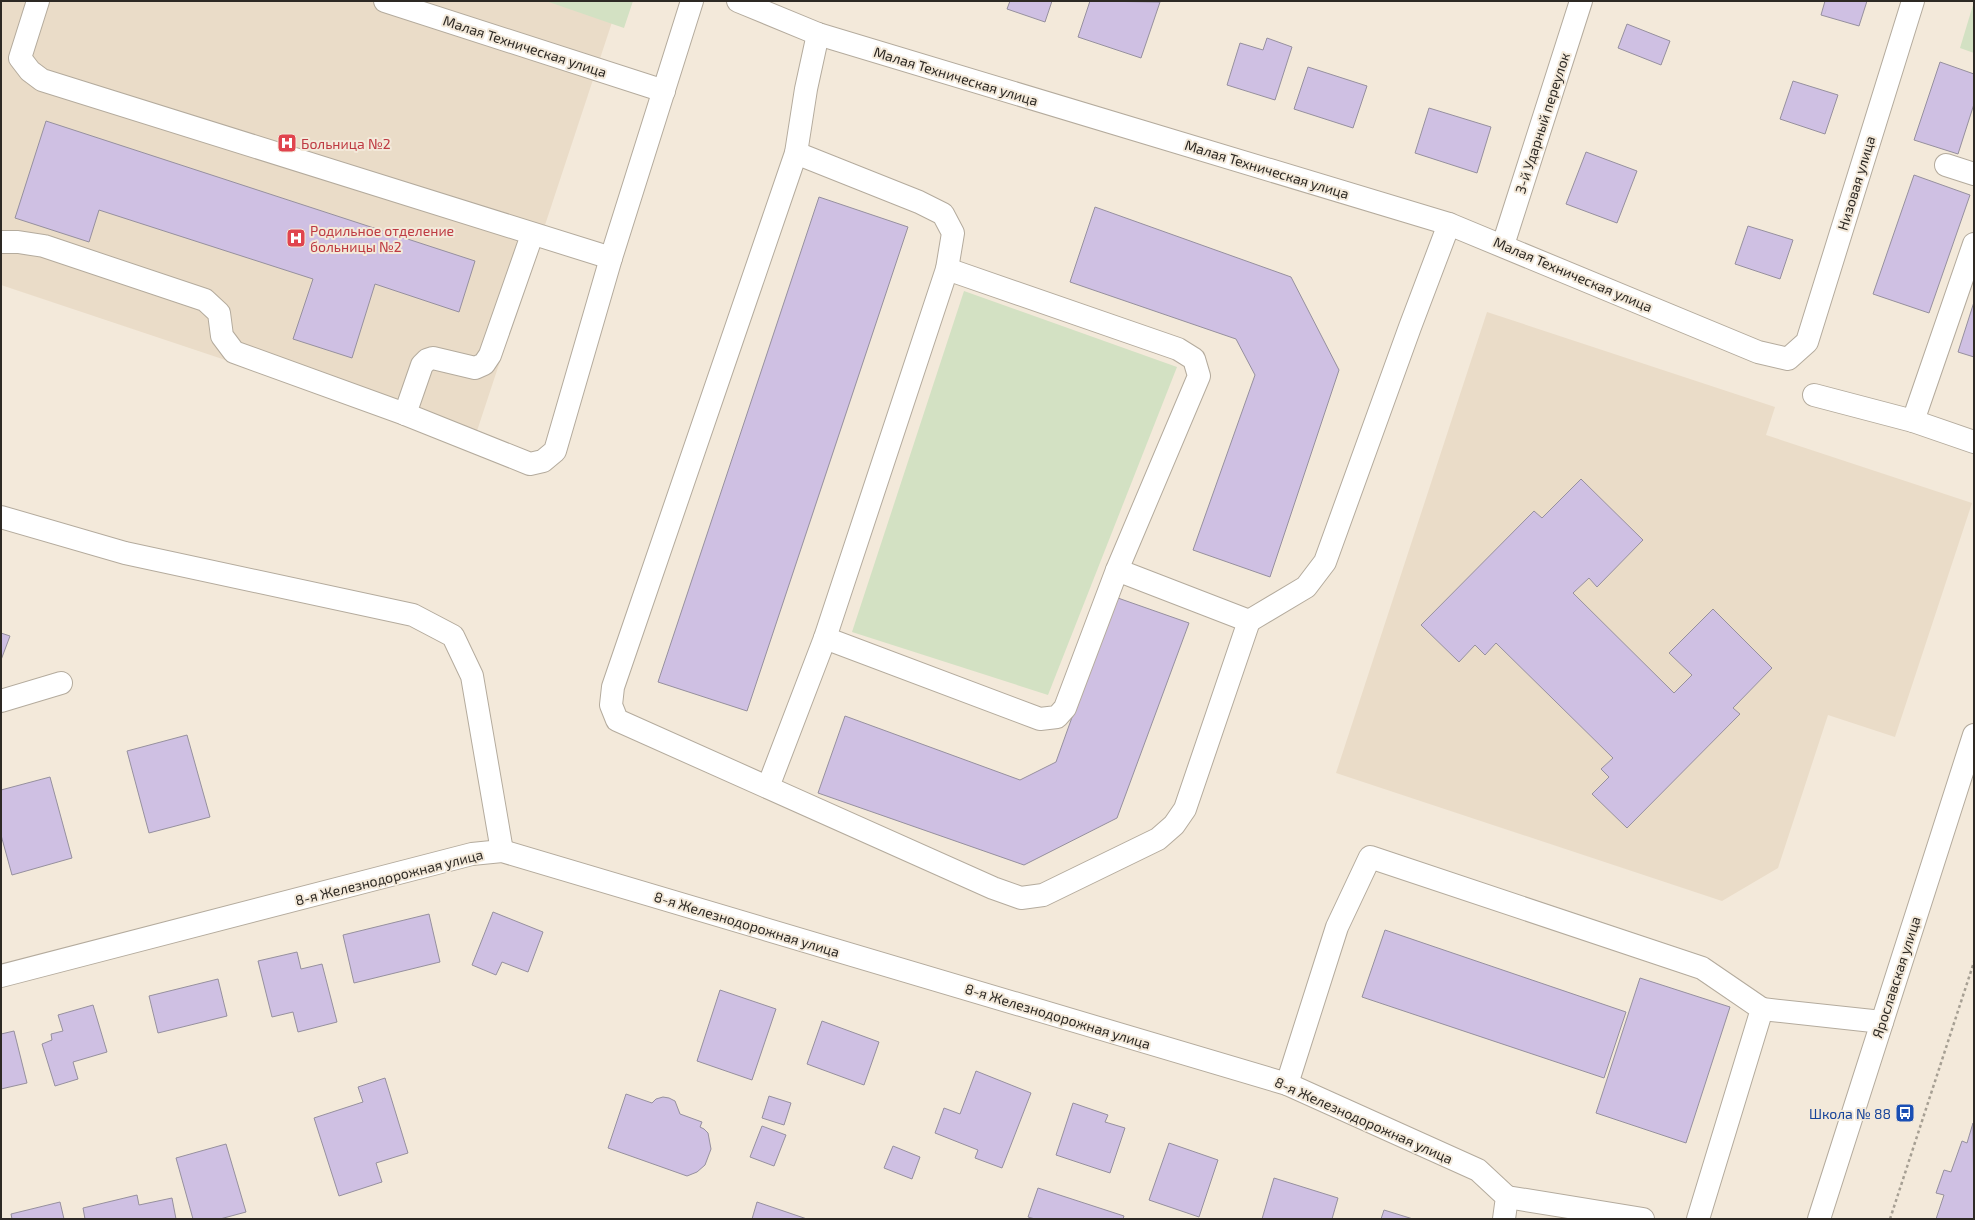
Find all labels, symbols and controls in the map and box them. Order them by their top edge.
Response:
street label: Малая Техническая улица [441,11,609,81]
street label: Малая Техническая улица [872,43,1040,109]
street label: 3-й Ударный переулок [1511,50,1573,196]
hospital icon: Больница №2 [276,132,298,154]
street label: Низовая улица [1834,134,1878,232]
place label: Больница №2 [301,135,391,152]
street label: Малая Техническая улица [1183,136,1351,202]
place label: Родильное отделение больницы №2 [310,222,454,255]
hospital icon: Родильное отделение больницы №2 [285,227,307,249]
street label: Малая Техническая улица [1491,233,1655,315]
street label: 8-я Железнодорожная улица [293,845,485,909]
street label: 8-я Железнодорожная улица [652,888,842,960]
street label: Ярославская улица [1868,914,1924,1040]
street label: 8-я Железнодорожная улица [963,980,1153,1052]
street label: 8-я Железнодорожная улица [1272,1073,1456,1167]
bus stop icon: Школа № 88 [1894,1102,1916,1124]
place label: Школа № 88 [1809,1105,1891,1122]

